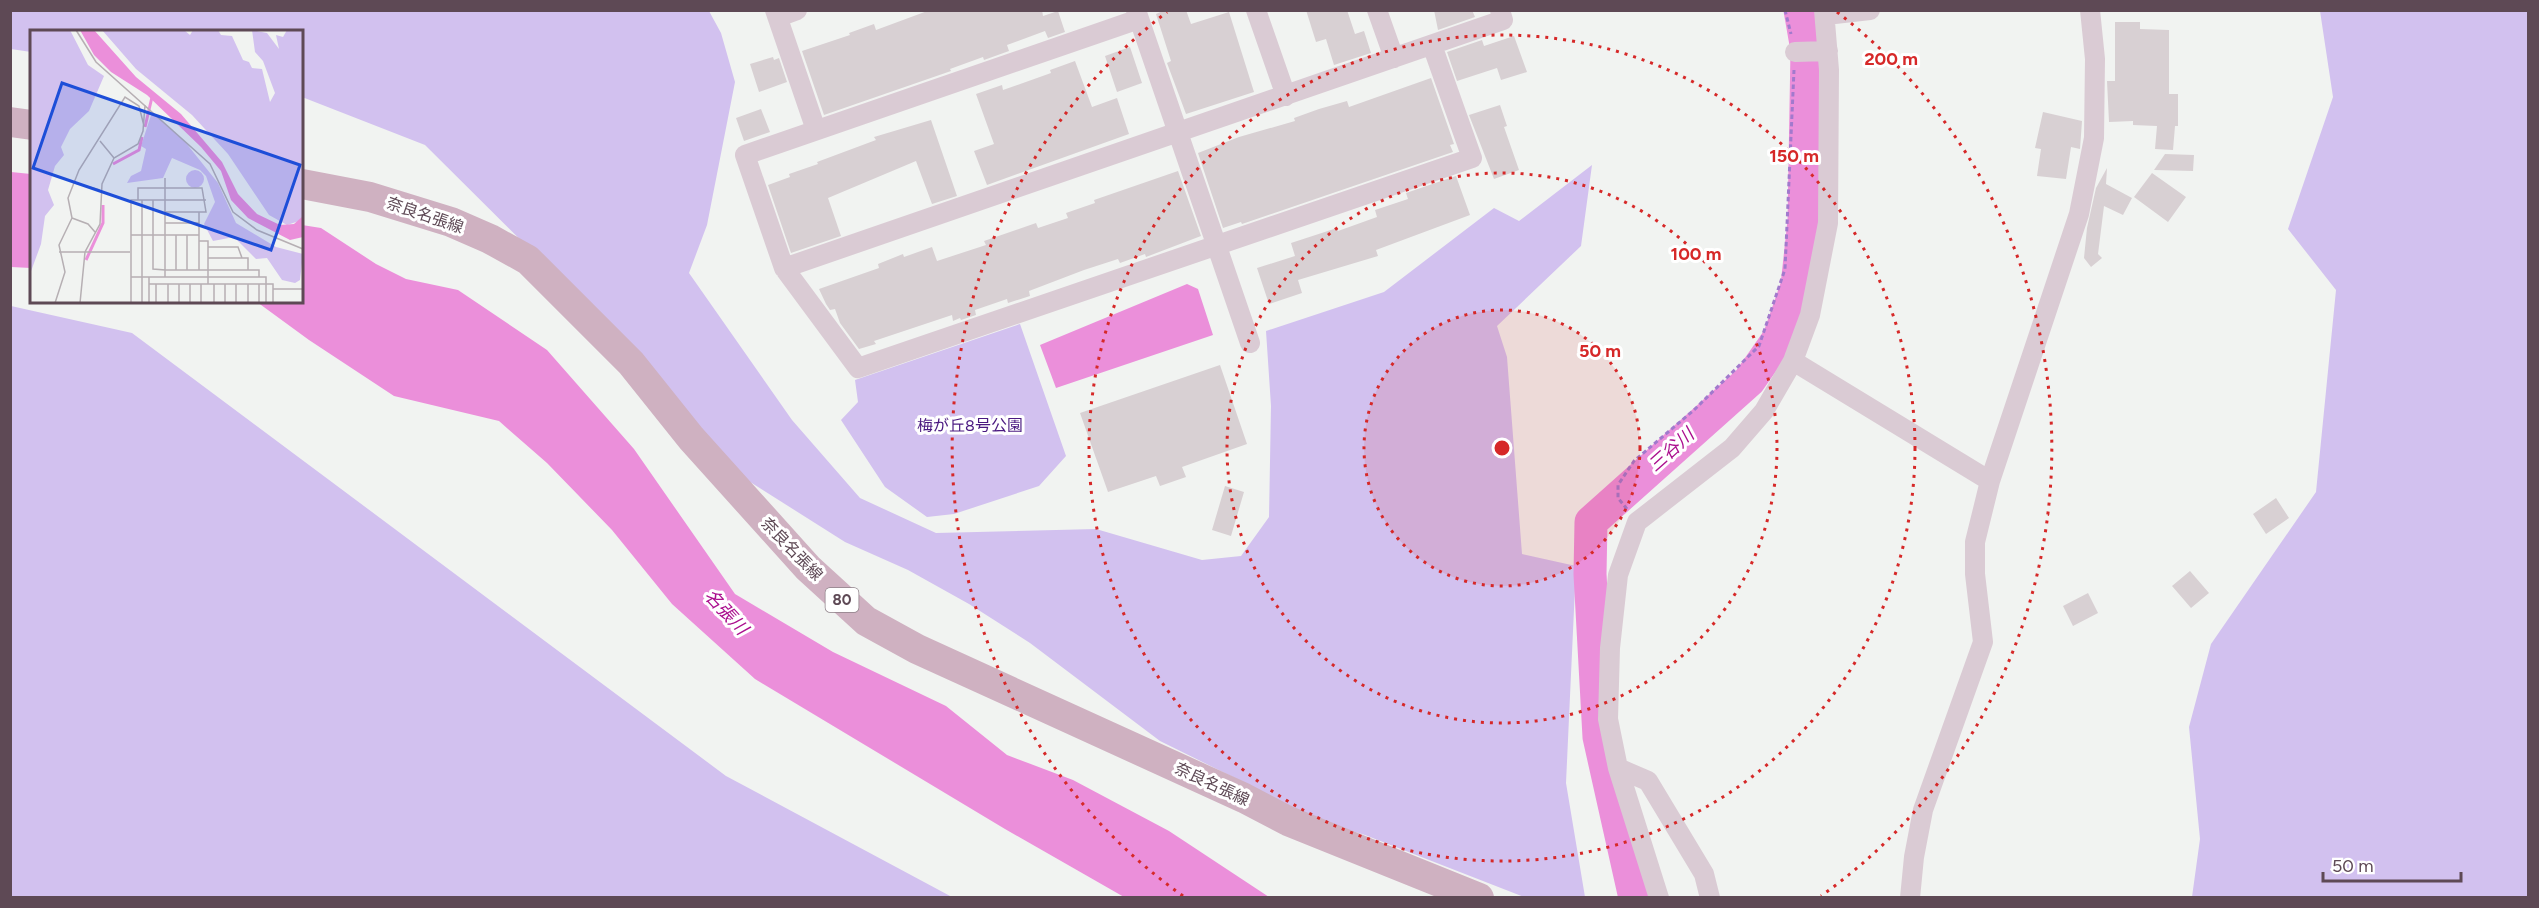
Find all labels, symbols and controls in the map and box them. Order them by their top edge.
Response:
inset map [30,30,303,303]
text: 200 m [1864,48,1918,70]
text: 150 m [1769,145,1819,167]
street label: 奈良名張線 [384,193,466,237]
text: 100 m [1671,243,1721,265]
text: 50 m [1579,340,1621,362]
park label: 梅が丘8号公園 [917,416,1023,435]
water label: 三谷川 [1644,422,1700,476]
centre of rings [1492,438,1512,458]
street label: 奈良名張線 [757,514,827,584]
water label: 名張川 [700,585,754,641]
road number: 80 [826,588,858,612]
street label: 奈良名張線 [1172,758,1252,810]
scale bar [2323,845,2461,883]
text: 50 m [2332,855,2374,877]

